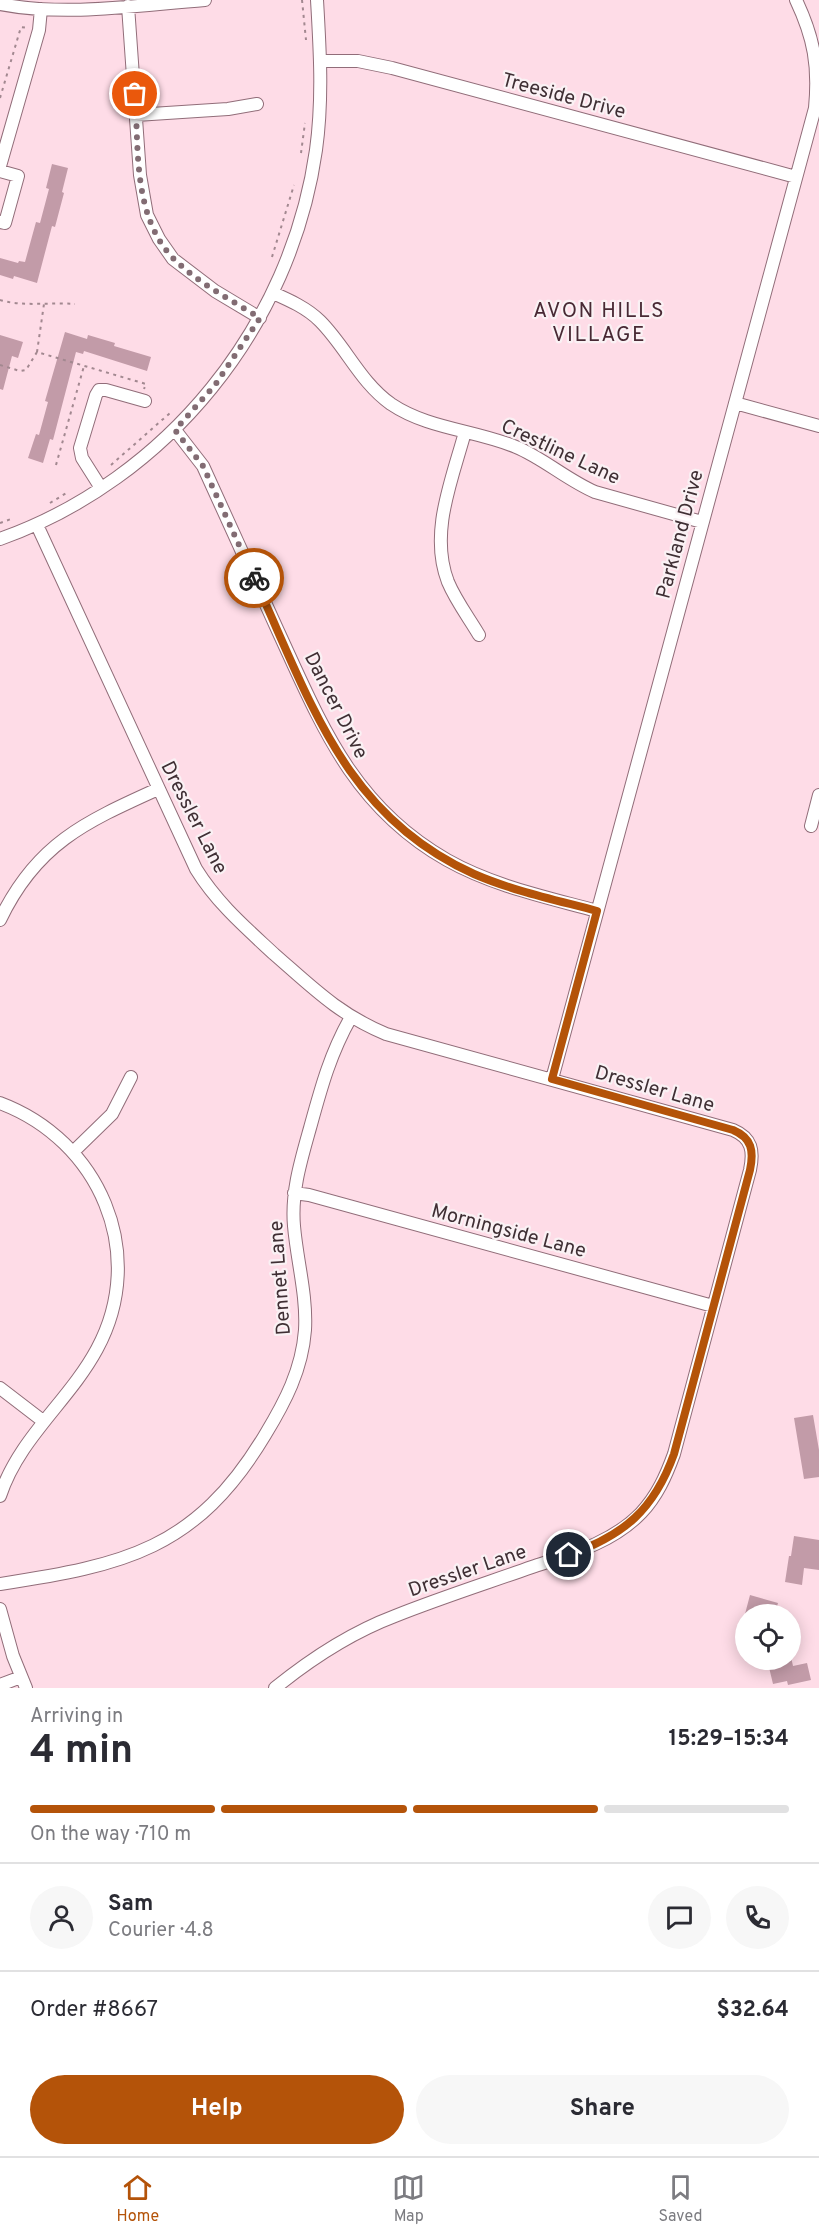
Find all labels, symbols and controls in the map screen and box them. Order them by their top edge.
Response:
pin [109,68,160,119]
street label: Treeside Drive [499,68,628,126]
icon: bag [118,77,151,110]
district label: AVON HILLS VILLAGE [533,298,665,349]
street label: Crestline Lane [496,414,624,492]
street label: Parkland Drive [651,467,711,602]
courier [224,548,284,608]
icon: bike [238,562,271,595]
street label: Dancer Drive [297,648,373,764]
street label: Dressler Lane [154,757,233,879]
street label: Dressler Lane [592,1060,717,1119]
street label: Morningside Lane [428,1199,589,1265]
street label: Dennet Lane [264,1220,298,1336]
pin [543,1529,594,1580]
icon: home [552,1538,585,1571]
street label: Dressler Lane [405,1540,530,1604]
map controls [735,1604,801,1670]
button: locate [735,1604,801,1670]
text: Arriving in [30,1704,123,1730]
text: 15:29–15:34 [669,1726,789,1753]
text: 4 min [30,1728,133,1777]
text: On the way · 710 m [30,1822,191,1848]
button: person [30,1886,93,1949]
button: chat [648,1886,711,1949]
button: phone [726,1886,789,1949]
text: Sam [108,1891,153,1918]
text: Courier · 4.8 [108,1918,214,1944]
text: Order #8667 [30,1997,158,2024]
text: $32.64 [717,1997,789,2024]
button: Help [30,2075,404,2144]
button: Share [416,2075,789,2144]
tab: Home [117,2171,159,2227]
tab: Map [392,2171,425,2227]
tab: Saved [658,2171,702,2227]

